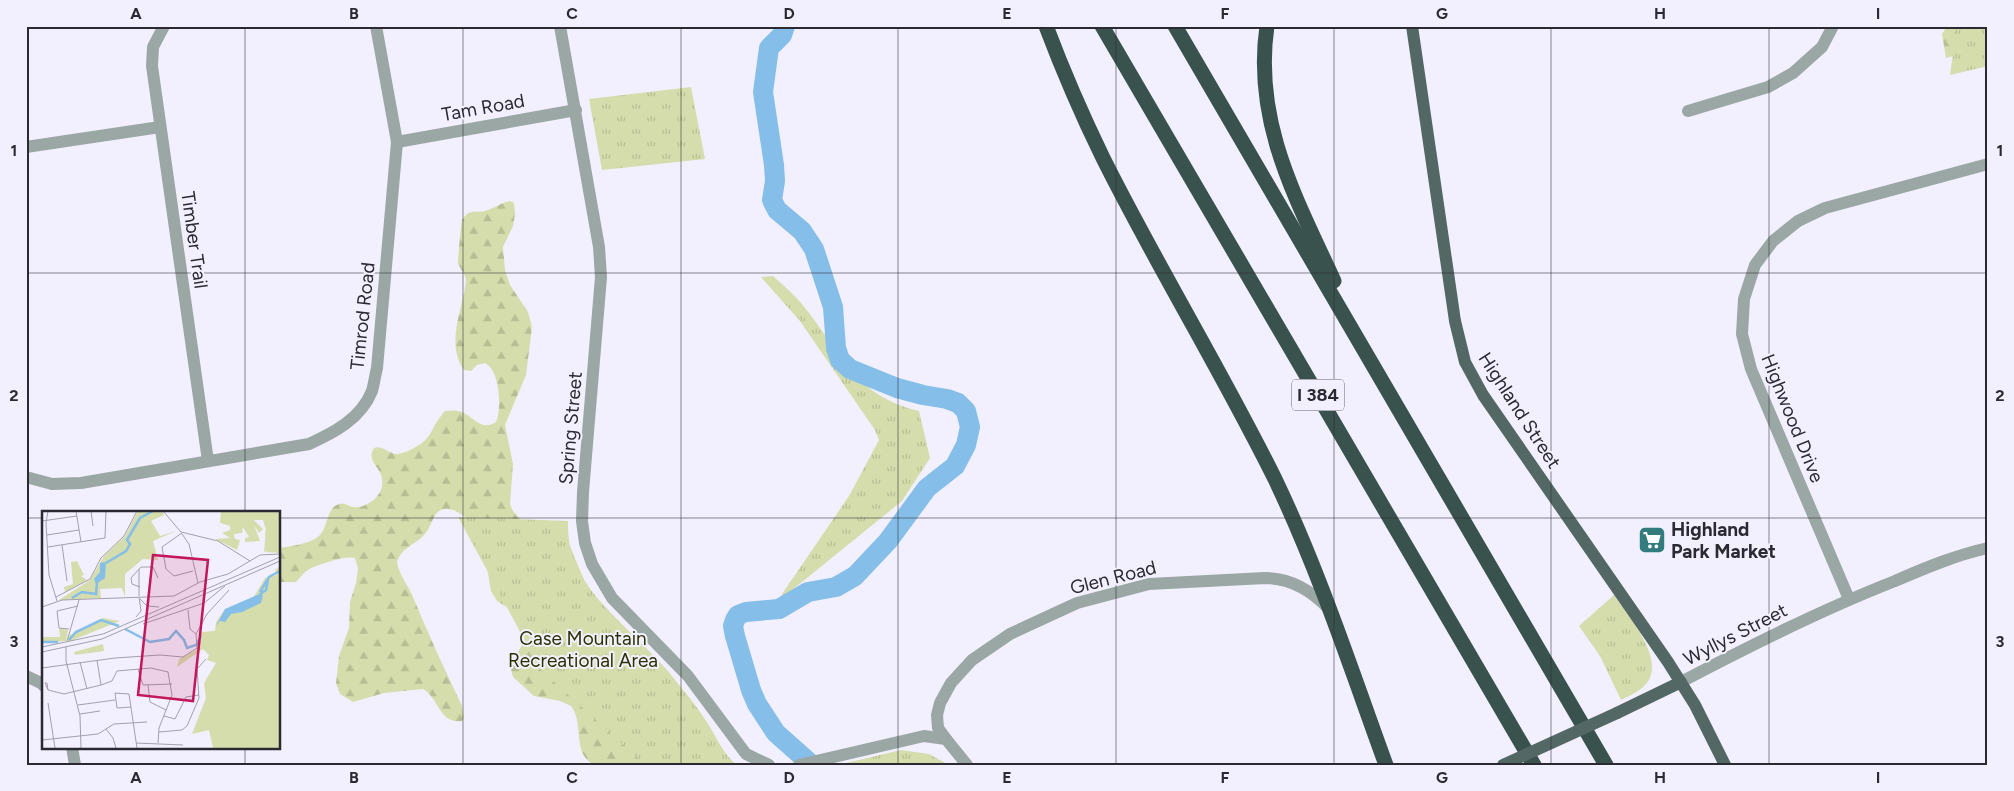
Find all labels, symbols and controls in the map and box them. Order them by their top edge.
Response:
text: A [130,4,142,23]
text: B [349,4,359,23]
text: C [566,4,578,23]
text: D [783,4,795,23]
text: E [1002,4,1012,23]
text: F [1221,4,1230,23]
text: G [1436,4,1448,23]
text: H [1654,4,1666,23]
text: I [1876,4,1880,23]
street label: Tam Road [440,89,526,126]
text: 1 [11,141,17,160]
text: 1 [1997,141,2003,160]
street label: Timber Trail [176,190,213,290]
street label: Timrod Road [345,261,380,371]
street label: Highland Street [1473,348,1566,473]
street label: Highwood Drive [1756,350,1829,486]
street label: Spring Street [554,371,587,486]
road number: I 384 [1292,380,1344,410]
text: 2 [9,386,19,405]
text: 2 [1995,386,2005,405]
inset map [42,511,280,748]
place label: Highland Park Market [1671,518,1776,563]
supermarket icon: Highland Park Market [1637,525,1667,555]
street label: Glen Road [1068,556,1159,599]
street label: Wyllys Street [1680,598,1791,670]
park label: Case Mountain Recreational Area [508,627,658,672]
text: 3 [10,632,19,651]
text: 3 [1996,632,2005,651]
text: A [130,768,142,787]
text: B [349,768,359,787]
text: C [566,768,578,787]
text: D [783,768,795,787]
text: E [1002,768,1012,787]
text: F [1221,768,1230,787]
text: G [1436,768,1448,787]
text: H [1654,768,1666,787]
text: I [1876,768,1880,787]

